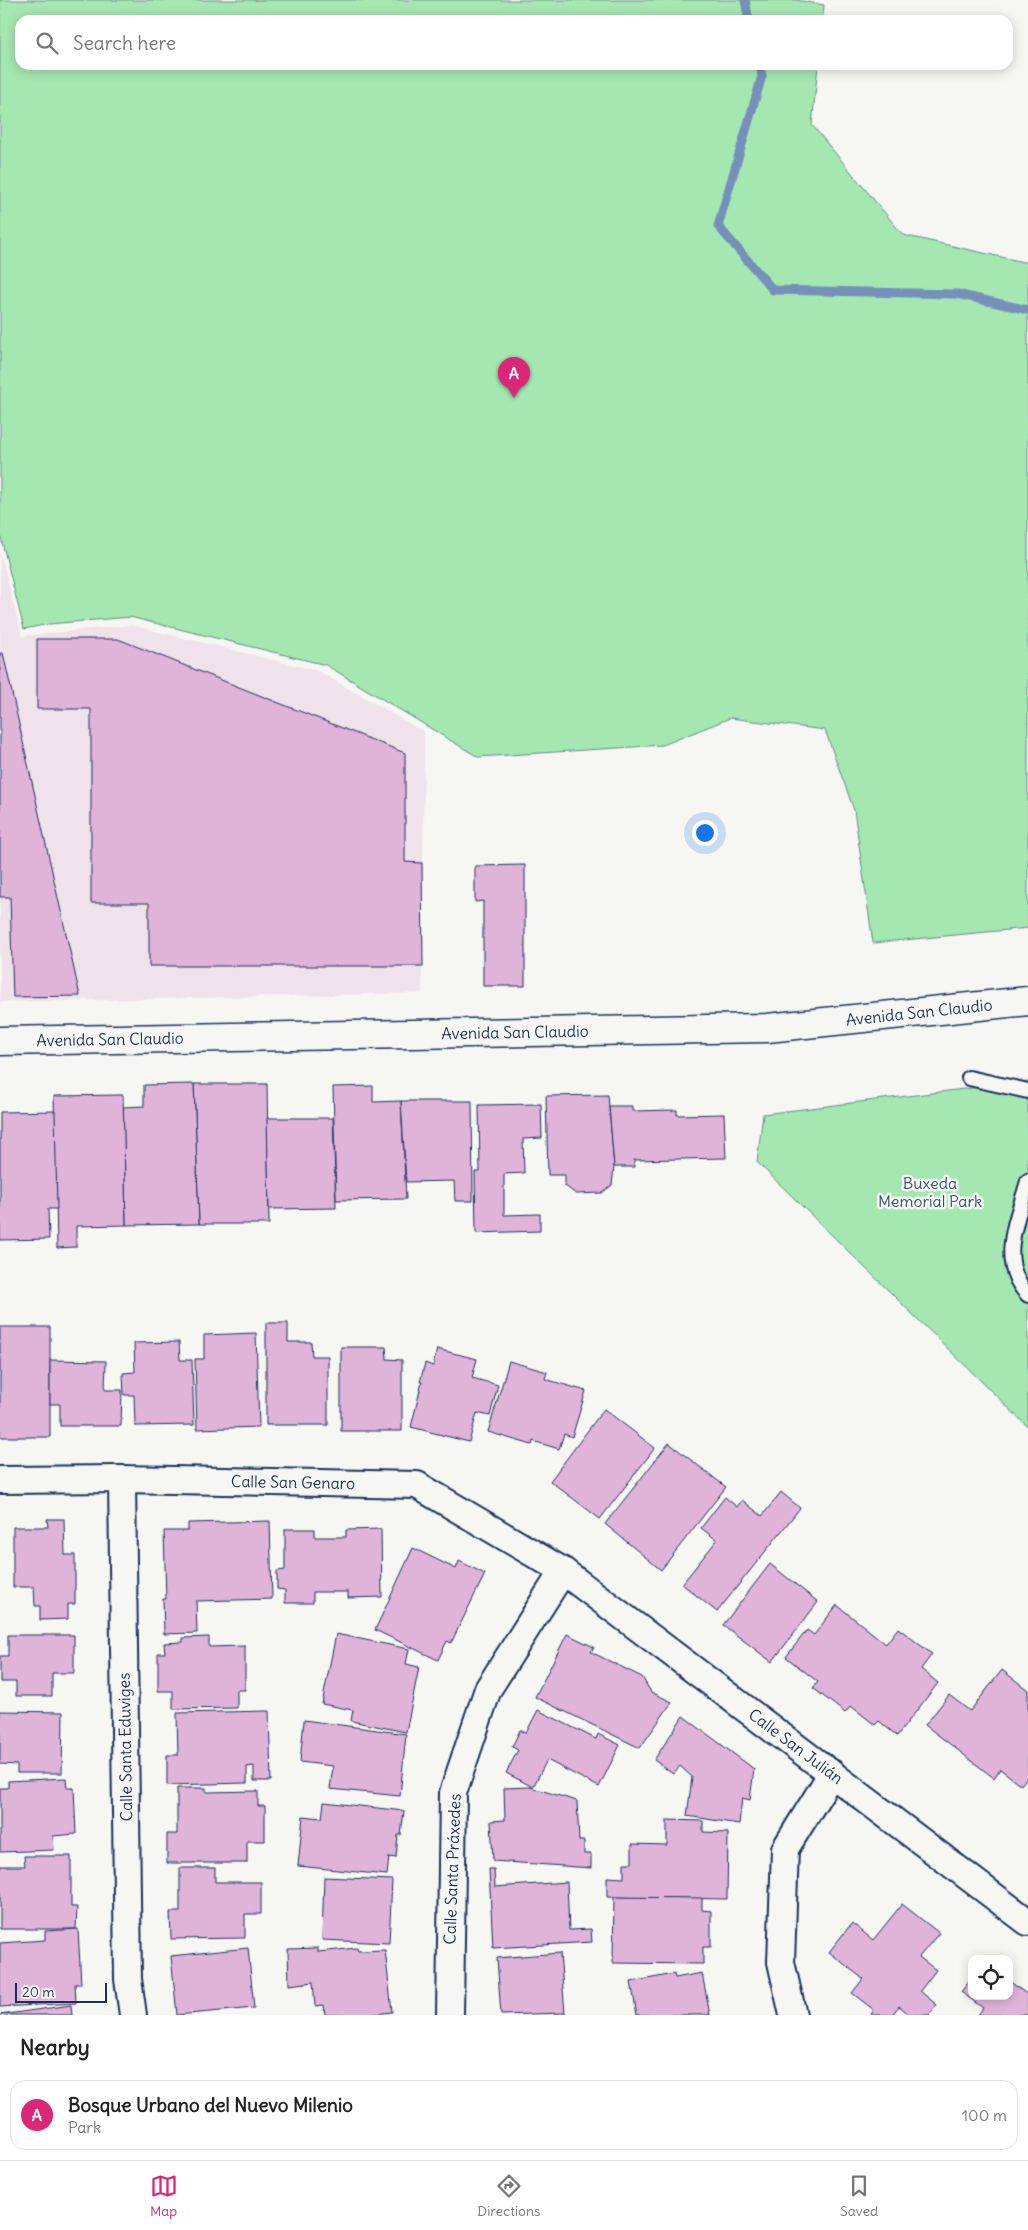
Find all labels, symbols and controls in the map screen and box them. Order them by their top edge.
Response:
search box [15,15,1013,70]
icon: search [33,29,61,57]
text: Search here [73,31,176,55]
pin: A [498,357,530,398]
your location [692,820,718,846]
street label: Avenida San Claudio [845,994,993,1030]
street label: Avenida San Claudio [441,1021,589,1043]
street label: Avenida San Claudio [36,1028,184,1050]
park label: Buxeda Memorial Park [878,1173,982,1211]
street label: Calle San Genaro [231,1471,355,1493]
street label: Calle Santa Eduviges [114,1672,136,1822]
street label: Calle San Julián [745,1704,847,1788]
street label: Calle Santa Práxedes [439,1793,465,1945]
map controls [968,1955,1013,2000]
button: locate [968,1955,1013,2000]
scale bar [15,1980,108,2003]
text: 20 m [22,1983,55,2001]
text: Nearby [20,2034,90,2061]
text: Bosque Urbano del Nuevo Milenio [68,2093,353,2117]
text: A [32,2105,42,2125]
text: 100 m [962,2105,1007,2125]
text: Park [68,2117,101,2137]
tab: Map [150,2172,178,2220]
tab: Directions [477,2172,540,2220]
tab: Saved [840,2172,878,2220]

